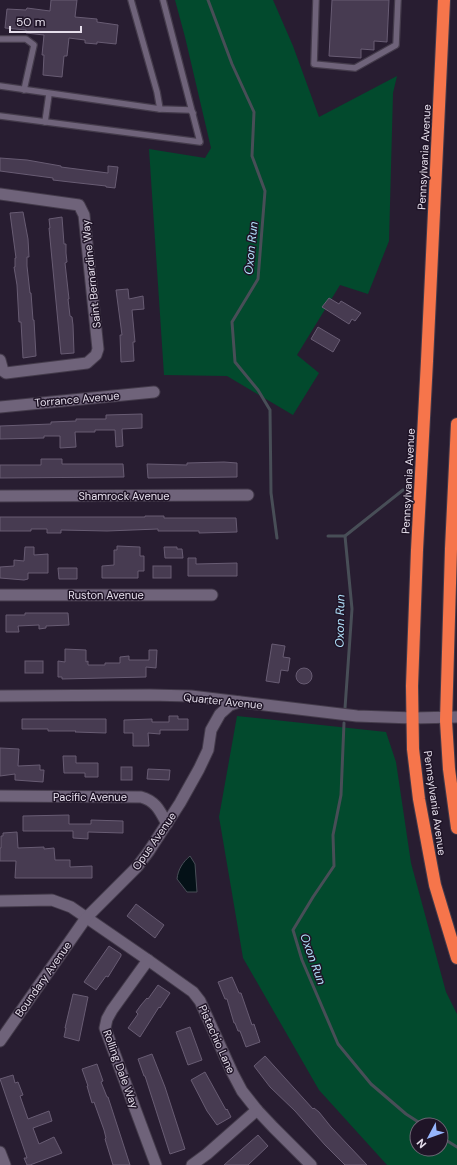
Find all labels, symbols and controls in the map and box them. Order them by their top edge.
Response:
scale bar [10,8,81,34]
text: 50 m [16,14,45,30]
street label: Pennsylvania Avenue [414,104,434,210]
street label: Saint Bernardine Way [78,219,104,329]
water label: Oxon Run [240,220,262,275]
street label: Torrance Avenue [34,388,120,410]
street label: Pennsylvania Avenue [398,428,418,534]
street label: Shamrock Avenue [78,489,170,503]
street label: Ruston Avenue [68,588,144,602]
water label: Oxon Run [332,594,348,648]
street label: Quarter Avenue [183,690,263,712]
street label: Pennsylvania Avenue [421,750,449,856]
street label: Pacific Avenue [53,790,127,804]
street label: Opus Avenue [129,809,179,873]
water label: Oxon Run [296,931,330,987]
street label: Boundary Avenue [12,938,74,1020]
street label: Pistachio Lane [196,1003,238,1075]
street label: Rolling Dale Way [100,1028,142,1110]
north arrow [409,1117,449,1157]
text: N [414,1136,429,1151]

